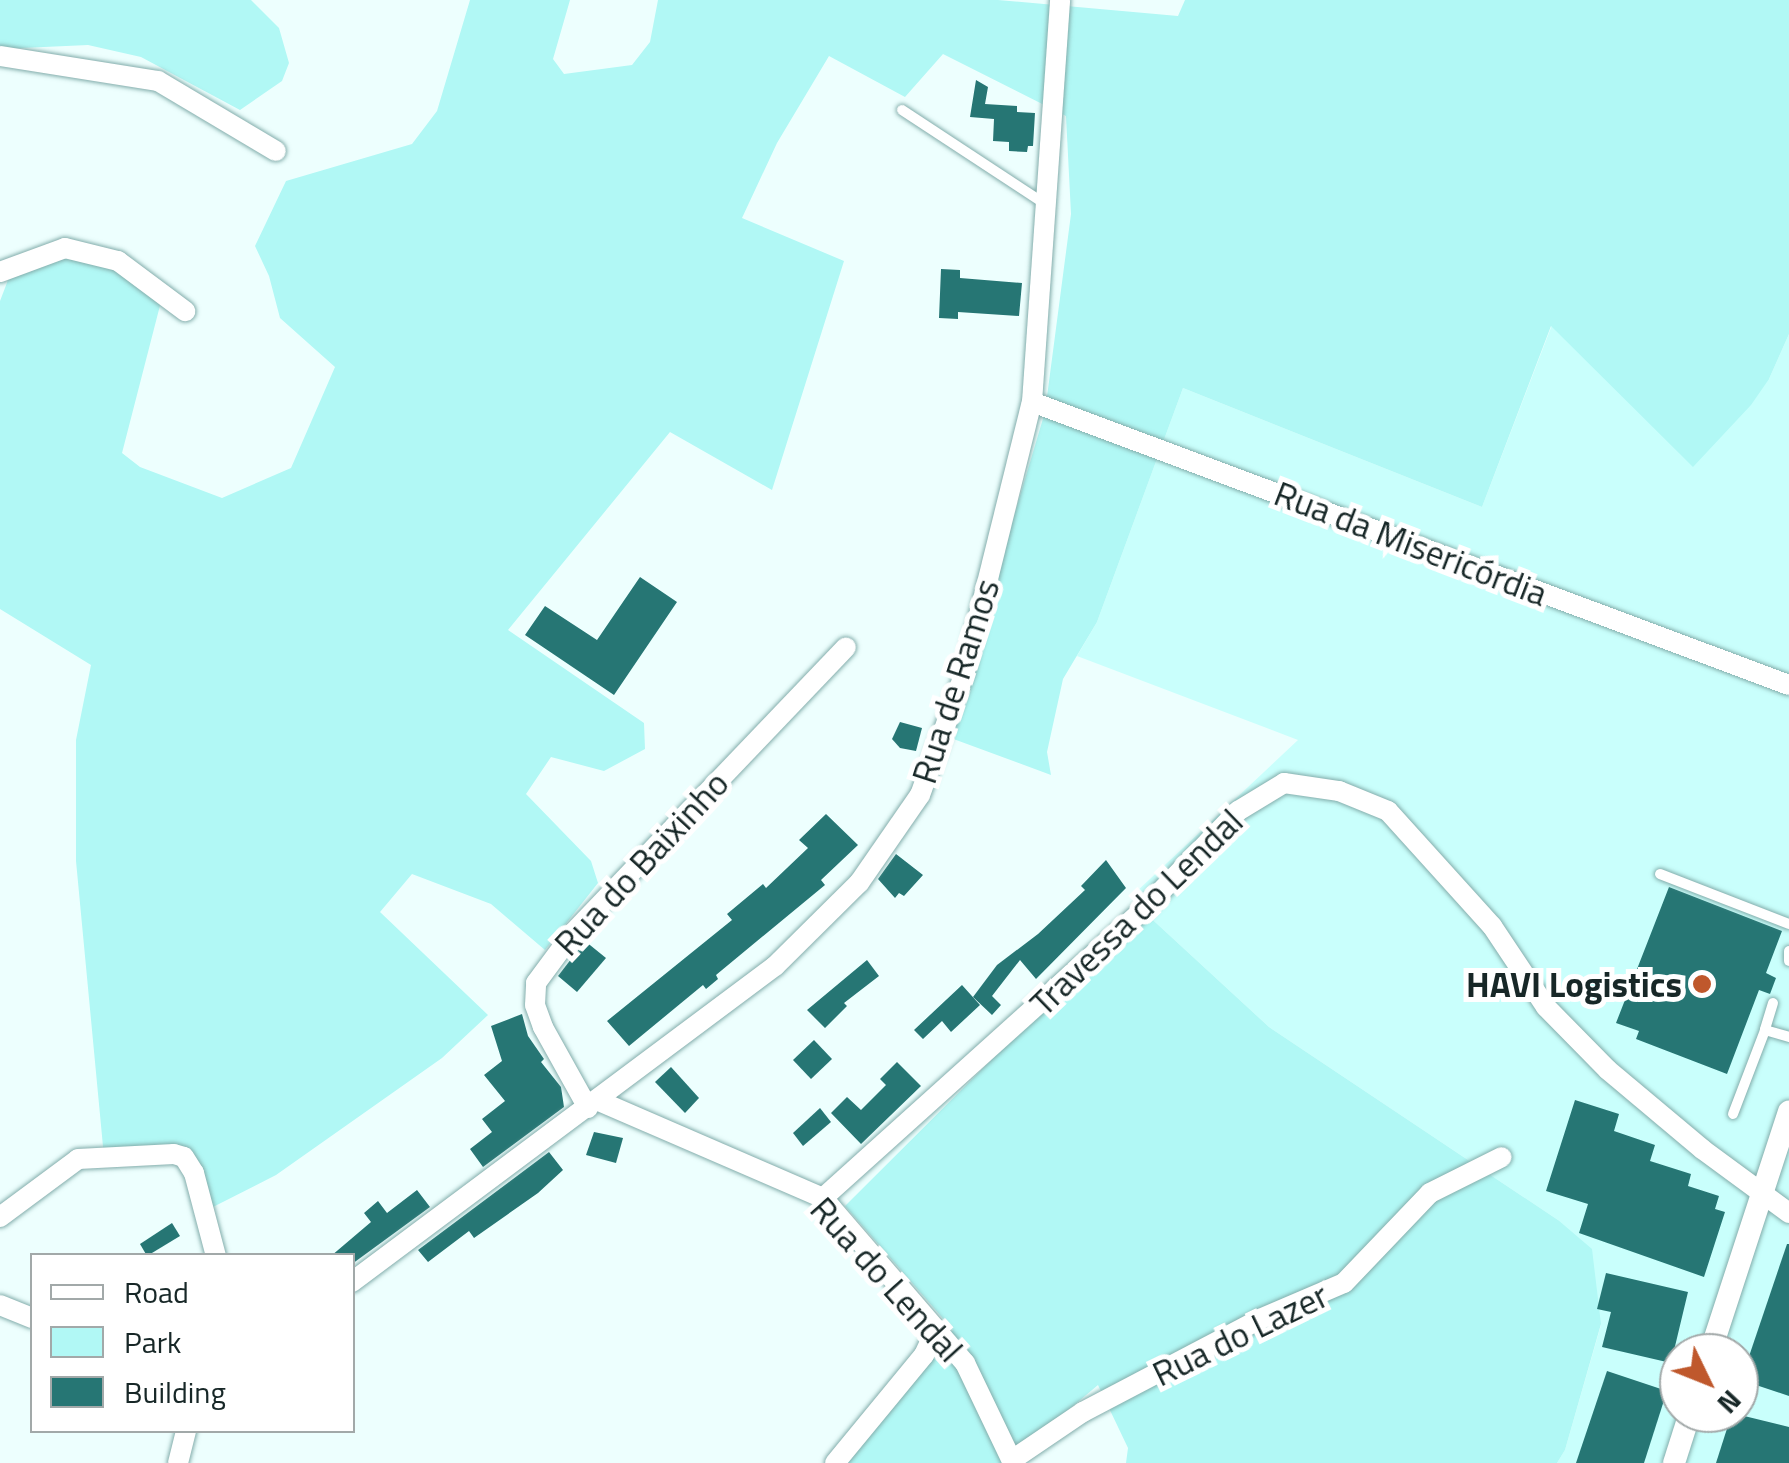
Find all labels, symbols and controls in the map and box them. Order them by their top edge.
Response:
street label: Rua da Misericórdia [1269,472,1553,614]
street label: Rua de Ramos [902,574,1008,788]
street label: Rua do Baixinho [545,762,737,964]
street label: Travessa do Lendal [1021,800,1251,1024]
place label: HAVI Logistics [1466,963,1682,1005]
marker: HAVI Logistics [1691,973,1713,995]
street label: Rua do Lendal [802,1188,972,1370]
legend [30,1253,355,1433]
text: Road [124,1269,189,1315]
street label: Rua do Lazer [1145,1274,1335,1394]
text: Park [124,1319,181,1365]
north arrow [1659,1333,1759,1433]
text: Building [124,1369,226,1415]
text: N [1708,1381,1752,1424]

